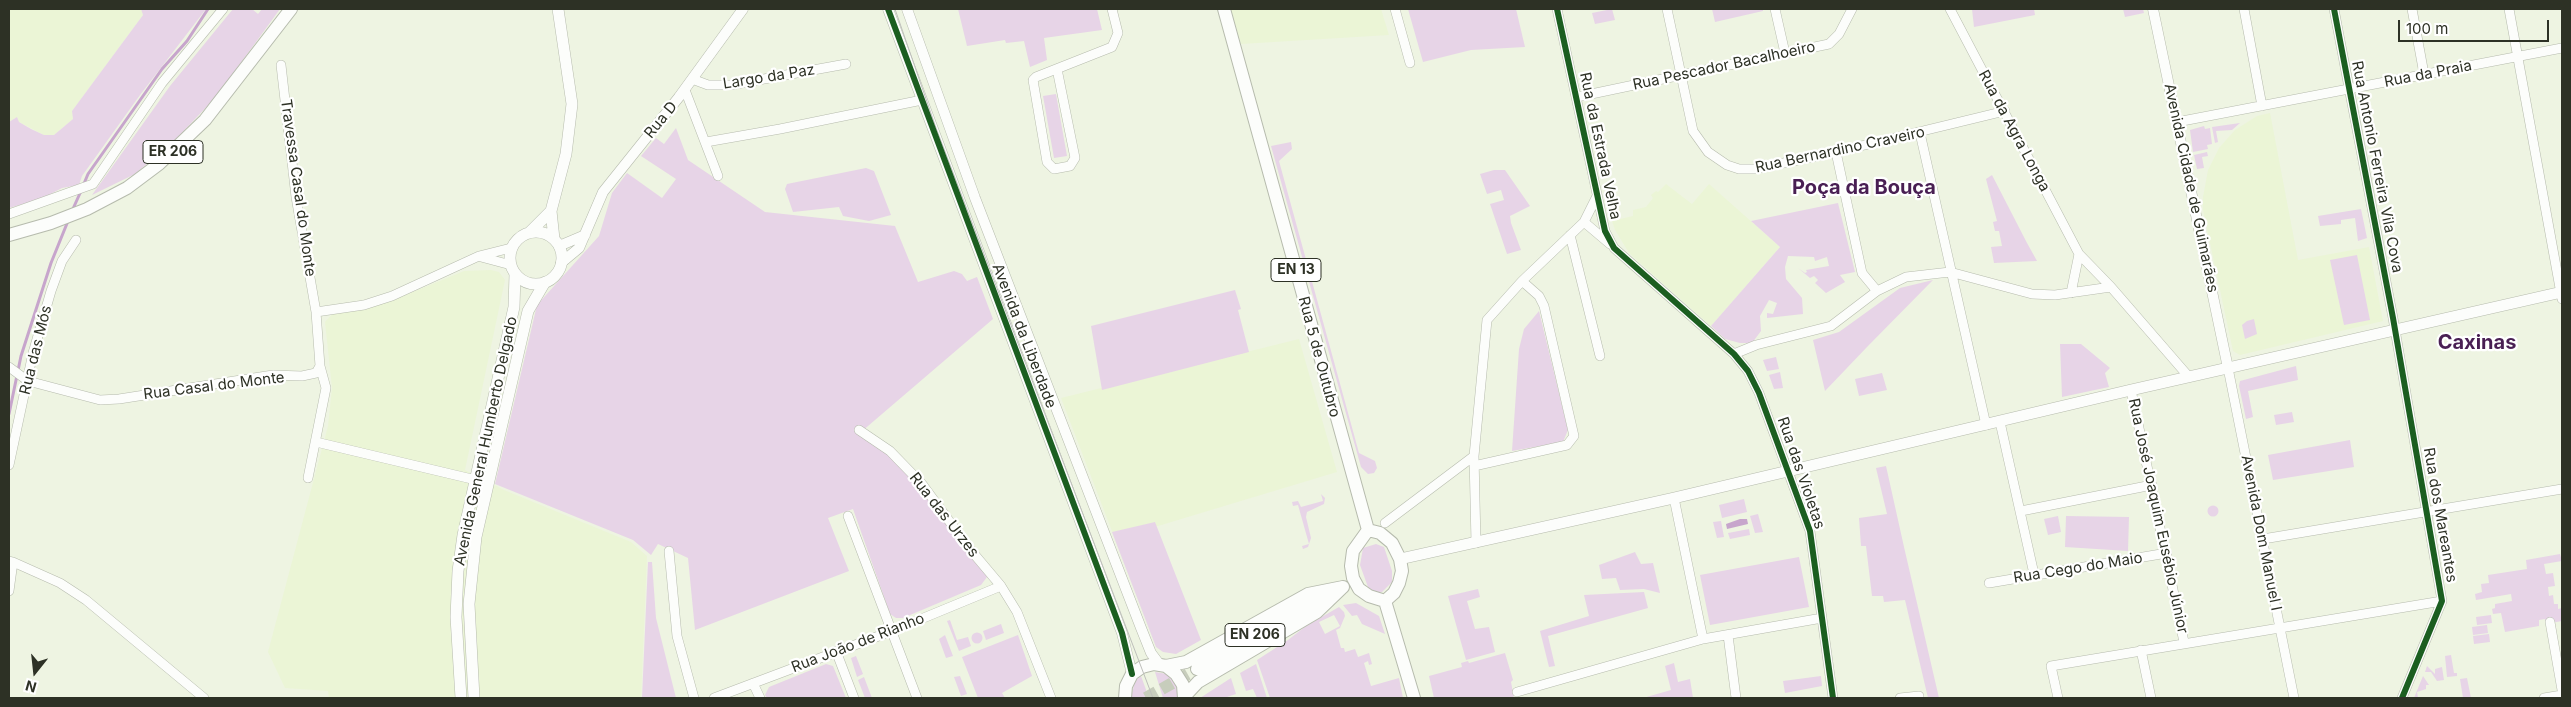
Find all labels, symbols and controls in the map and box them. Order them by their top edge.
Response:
scale bar [2401,10,2552,42]
text: 100 m [2406,19,2448,38]
street label: Rua Pescador Bacalhoeiro [1631,38,1817,94]
street label: Rua da Praia [2383,57,2473,91]
street label: Rua Antonio Ferreira Vila Cova [2348,60,2406,274]
street label: Largo da Paz [722,61,816,93]
street label: Rua da Agra Longa [1974,67,2054,195]
street label: Rua da Estrada Velha [1576,71,1624,221]
street label: Avenida Cidade de Guimarães [2160,82,2222,294]
street label: Travessa Casal do Monte [277,98,319,278]
street label: Rua D [641,98,681,142]
street label: Rua Bernardino Craveiro [1754,123,1926,177]
road number: ER 206 [143,140,203,163]
district label: Poça da Bouça [1792,176,1936,200]
road number: EN 13 [1271,258,1321,282]
street label: Avenida da Liberdade [988,261,1060,411]
street label: Rua 5 de Outubro [1294,295,1344,419]
street label: Rua das Mós [16,303,56,397]
street label: Avenida General Humberto Delgado [451,315,521,567]
district label: Caxinas [2438,331,2516,355]
street label: Rua Casal do Monte [142,368,286,404]
street label: Rua José Joaquim Eusébio Júnior [2124,397,2192,635]
street label: Rua das Violetas [1773,414,1829,532]
street label: Rua dos Mareantes [2419,446,2461,584]
street label: Avenida Dom Manuel I [2237,454,2285,612]
street label: Rua das Urzes [905,469,983,561]
street label: Rua Cego do Maio [2012,549,2144,587]
street label: Rua João de Rianho [789,609,927,677]
road number: EN 206 [1225,624,1285,646]
north arrow [10,647,60,697]
text: N [23,677,38,697]

